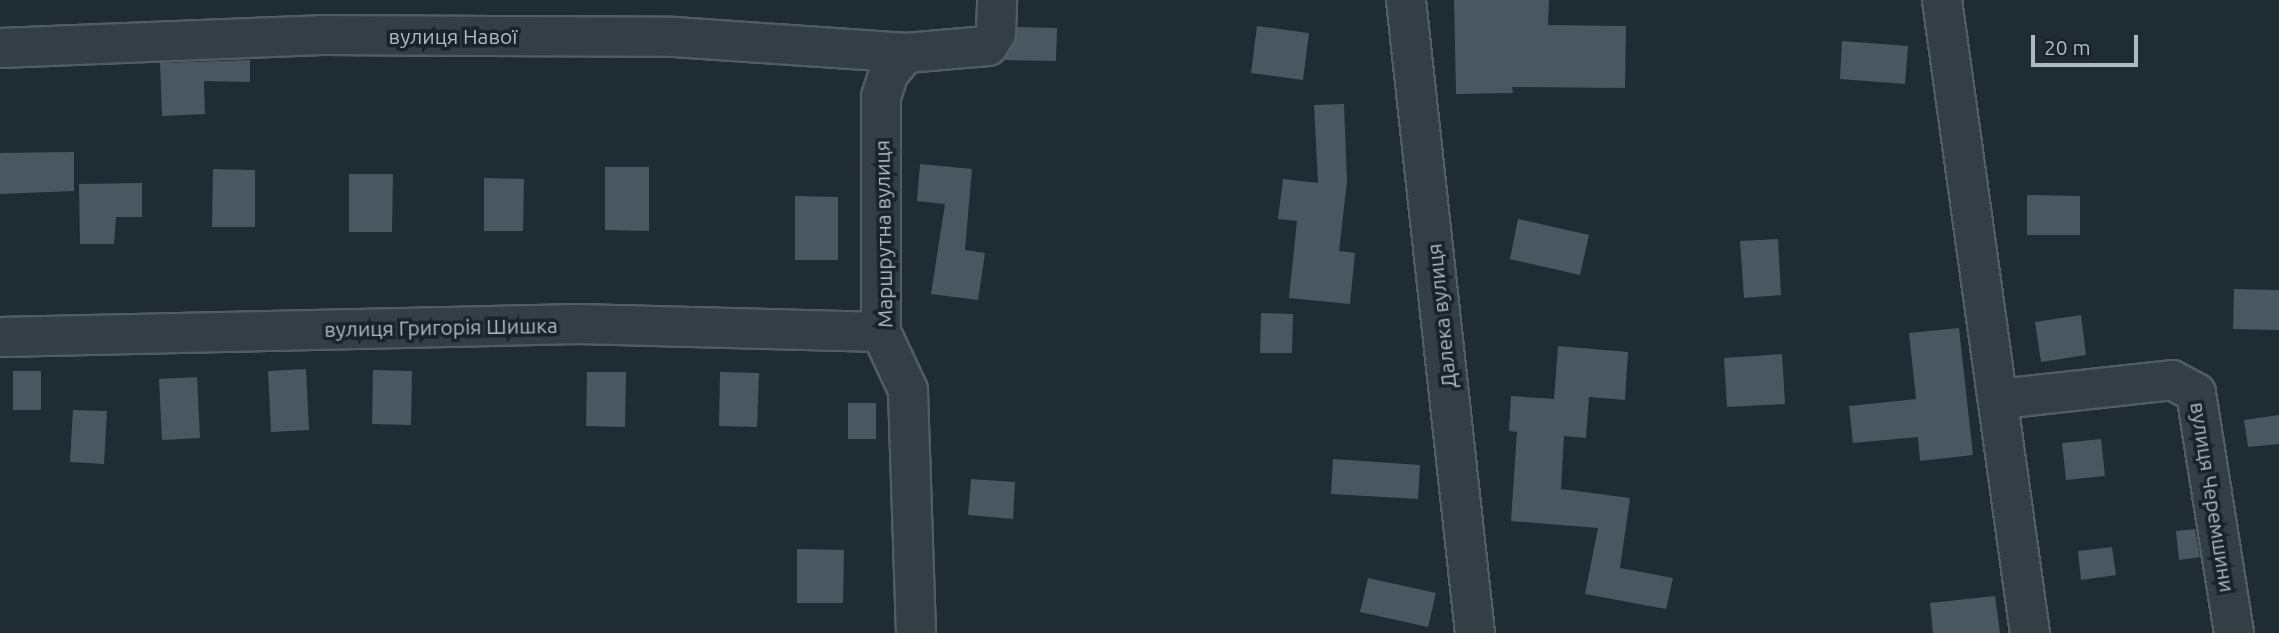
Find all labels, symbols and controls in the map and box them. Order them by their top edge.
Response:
scale bar [2034,21,2141,65]
street label: вулиця Навої [389,23,517,49]
text: 20 m [2044,35,2091,59]
street label: Маршрутна вулиця [869,140,897,328]
street label: Далека вулиця [1421,242,1461,390]
street label: вулиця Григорія Шишка [324,312,558,342]
street label: вулиця Черемшини [2186,400,2240,594]

